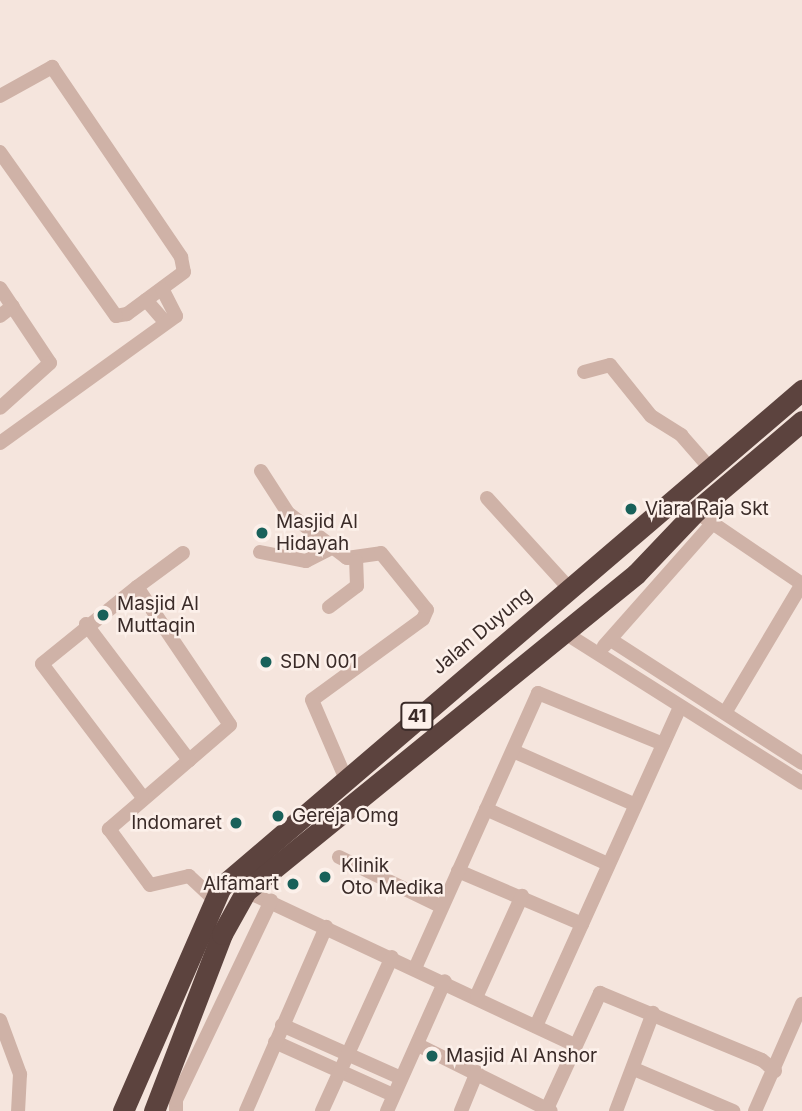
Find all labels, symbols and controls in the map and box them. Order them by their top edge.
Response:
place label: Viara Raja Skt [645,498,769,520]
marker: Viara Raja Skt [623,501,639,517]
place label: Masjid Al Hidayah [276,511,358,555]
marker: Masjid Al Hidayah [254,525,270,541]
street label: Jalan Duyung [428,583,536,679]
place label: Masjid Al Muttaqin [117,593,199,637]
marker: Masjid Al Muttaqin [95,607,111,623]
place label: SDN 001 [280,651,357,673]
marker: SDN 001 [258,654,274,670]
road number: 41 [400,702,434,730]
place label: Gereja Omg [292,805,399,827]
marker: Gereja Omg [270,808,286,824]
place label: Indomaret [131,812,222,834]
marker: Indomaret [228,815,244,831]
place label: Klinik Oto Medika [341,855,444,899]
marker: Klinik Oto Medika [315,867,335,887]
place label: Alfamart [203,873,279,895]
marker: Alfamart [285,876,301,892]
place label: Masjid Al Anshor [446,1045,597,1067]
marker: Masjid Al Anshor [424,1048,440,1064]

